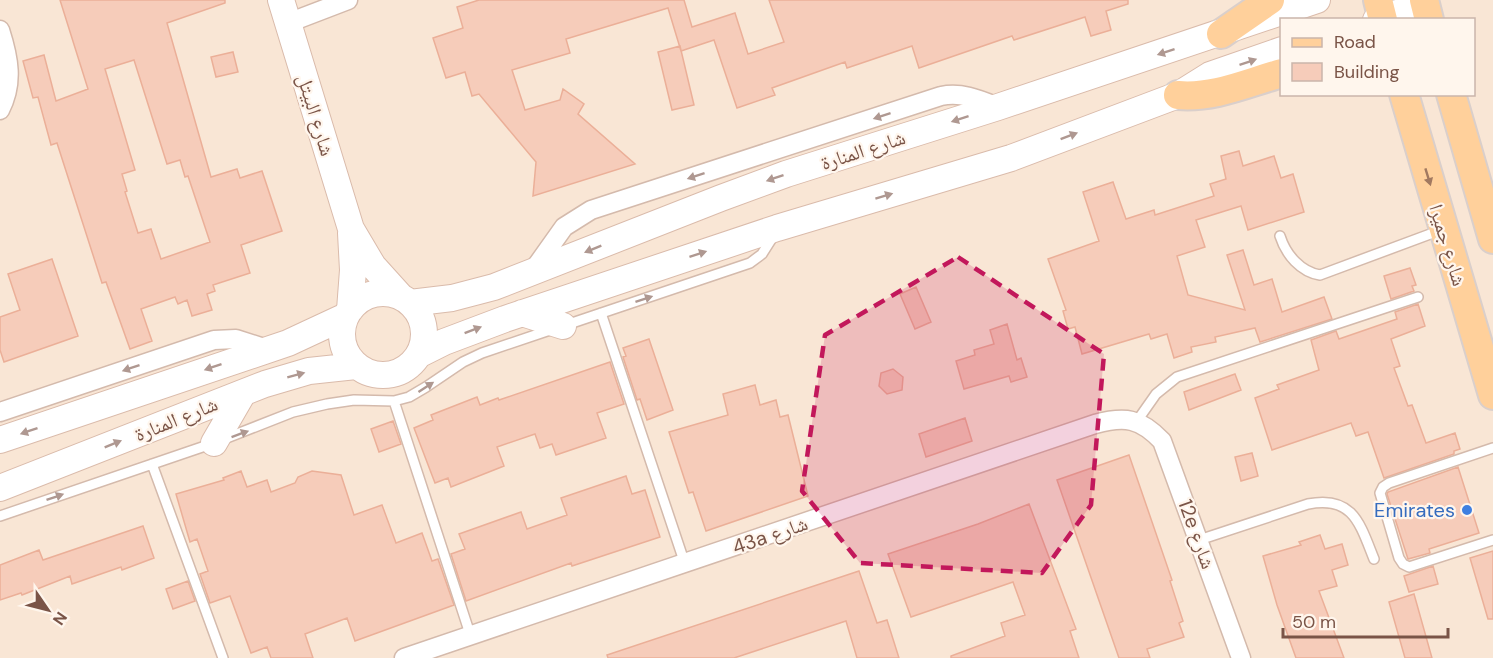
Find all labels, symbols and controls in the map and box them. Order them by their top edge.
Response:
legend [1280,18,1475,96]
text: Road [1334,30,1376,54]
one-way arrow [1157,48,1175,57]
one-way arrow [1239,56,1257,66]
text: Building [1334,60,1399,84]
street label: شارع البيتل [291,71,341,159]
one-way arrow [873,111,891,121]
one-way arrow [951,115,969,124]
street label: شارع المنارة [817,124,909,176]
one-way arrow [1060,130,1078,140]
one-way arrow [1424,168,1433,186]
one-way arrow [687,172,705,181]
one-way arrow [766,174,784,184]
one-way arrow [875,191,893,200]
street label: شارع جميرا [1423,201,1473,289]
one-way arrow [584,245,602,254]
one-way arrow [689,249,707,259]
one-way arrow [636,293,654,303]
one-way arrow [464,325,482,335]
one-way arrow [122,363,140,373]
one-way arrow [204,363,222,373]
one-way arrow [287,370,305,379]
one-way arrow [418,381,434,392]
street label: شارع المنارة [131,391,221,447]
one-way arrow [20,426,38,436]
one-way arrow [231,428,249,438]
one-way arrow [104,439,122,448]
one-way arrow [46,492,64,501]
street label: 12e شارع [1172,496,1222,572]
place label: Emirates [1374,497,1455,523]
marker: Emirates [1460,503,1474,517]
street label: 43a شارع [729,510,811,560]
north arrow [18,580,78,640]
scale bar [1283,601,1448,639]
text: N [48,608,72,629]
text: 50 m [1292,610,1336,634]

